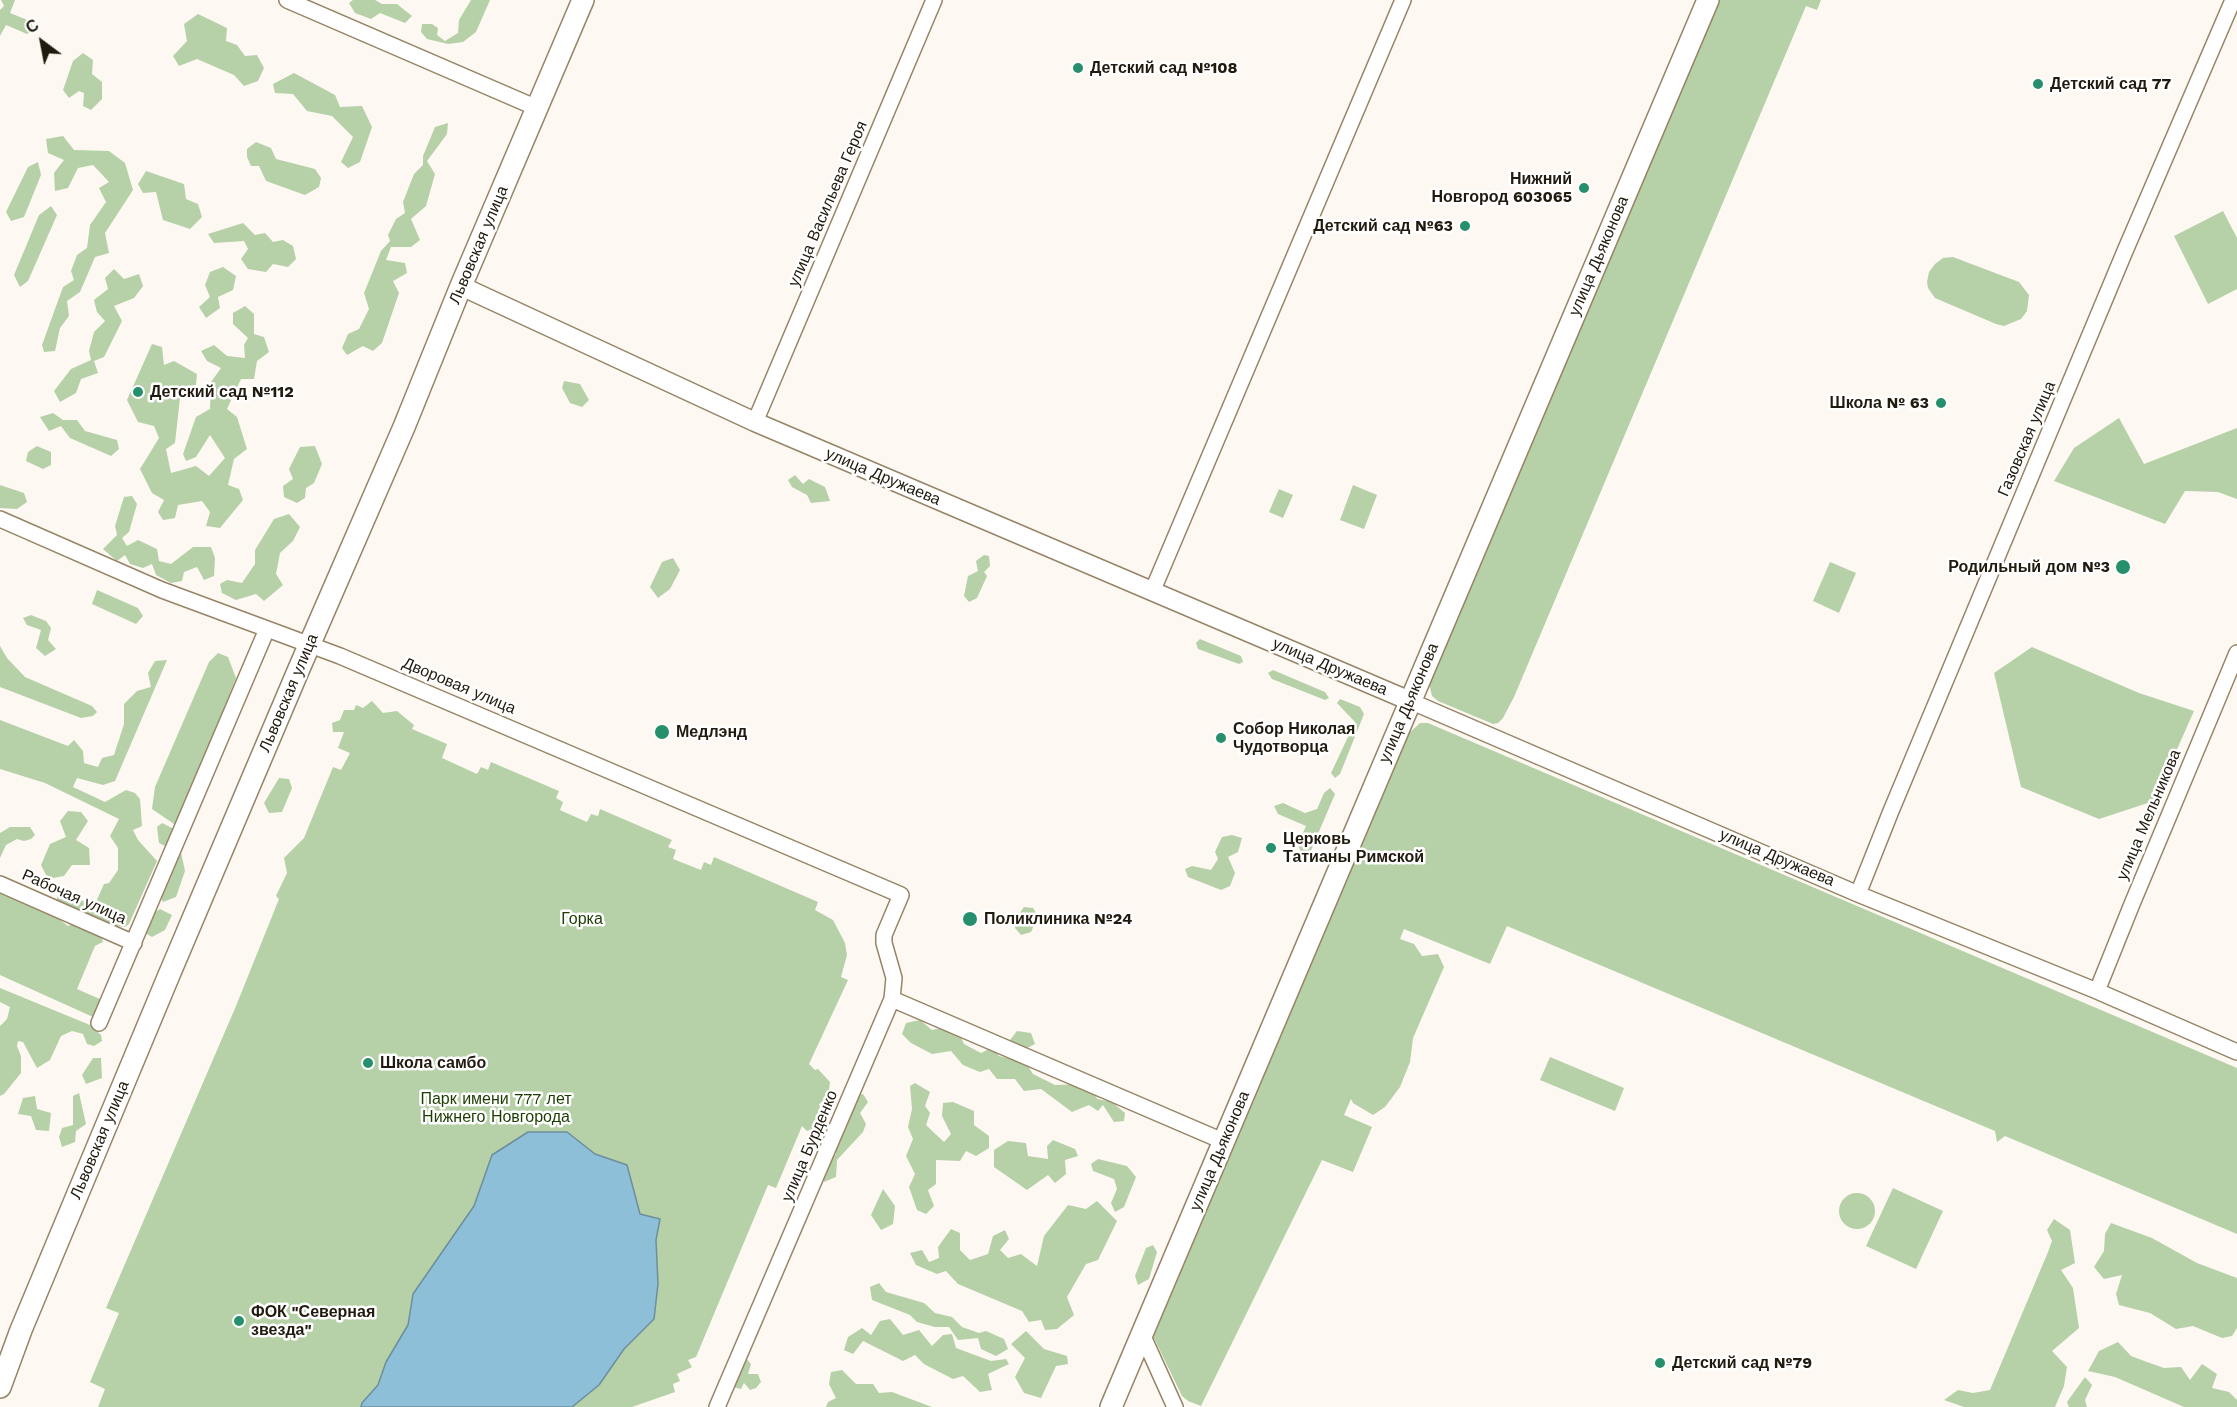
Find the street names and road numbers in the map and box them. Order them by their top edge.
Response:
street label: улица Васильева Героя [784,118,872,290]
street label: Львовская улица [445,183,513,307]
street label: улица Дьяконова [1565,193,1633,319]
street label: Газовская улица [1994,379,2060,499]
street label: улица Дружаева [823,444,943,510]
street label: Львовская улица [255,631,323,755]
street label: улица Дружаева [1270,634,1390,700]
street label: улица Дьяконова [1375,640,1443,766]
street label: Дворовая улица [399,653,519,719]
street label: улица Мельникова [2113,747,2185,883]
street label: улица Дружаева [1717,825,1837,891]
street label: Рабочая улица [19,865,129,929]
street label: Львовская улица [66,1078,134,1202]
street label: улица Бурденко [778,1087,842,1205]
street label: улица Дьяконова [1186,1088,1254,1214]

